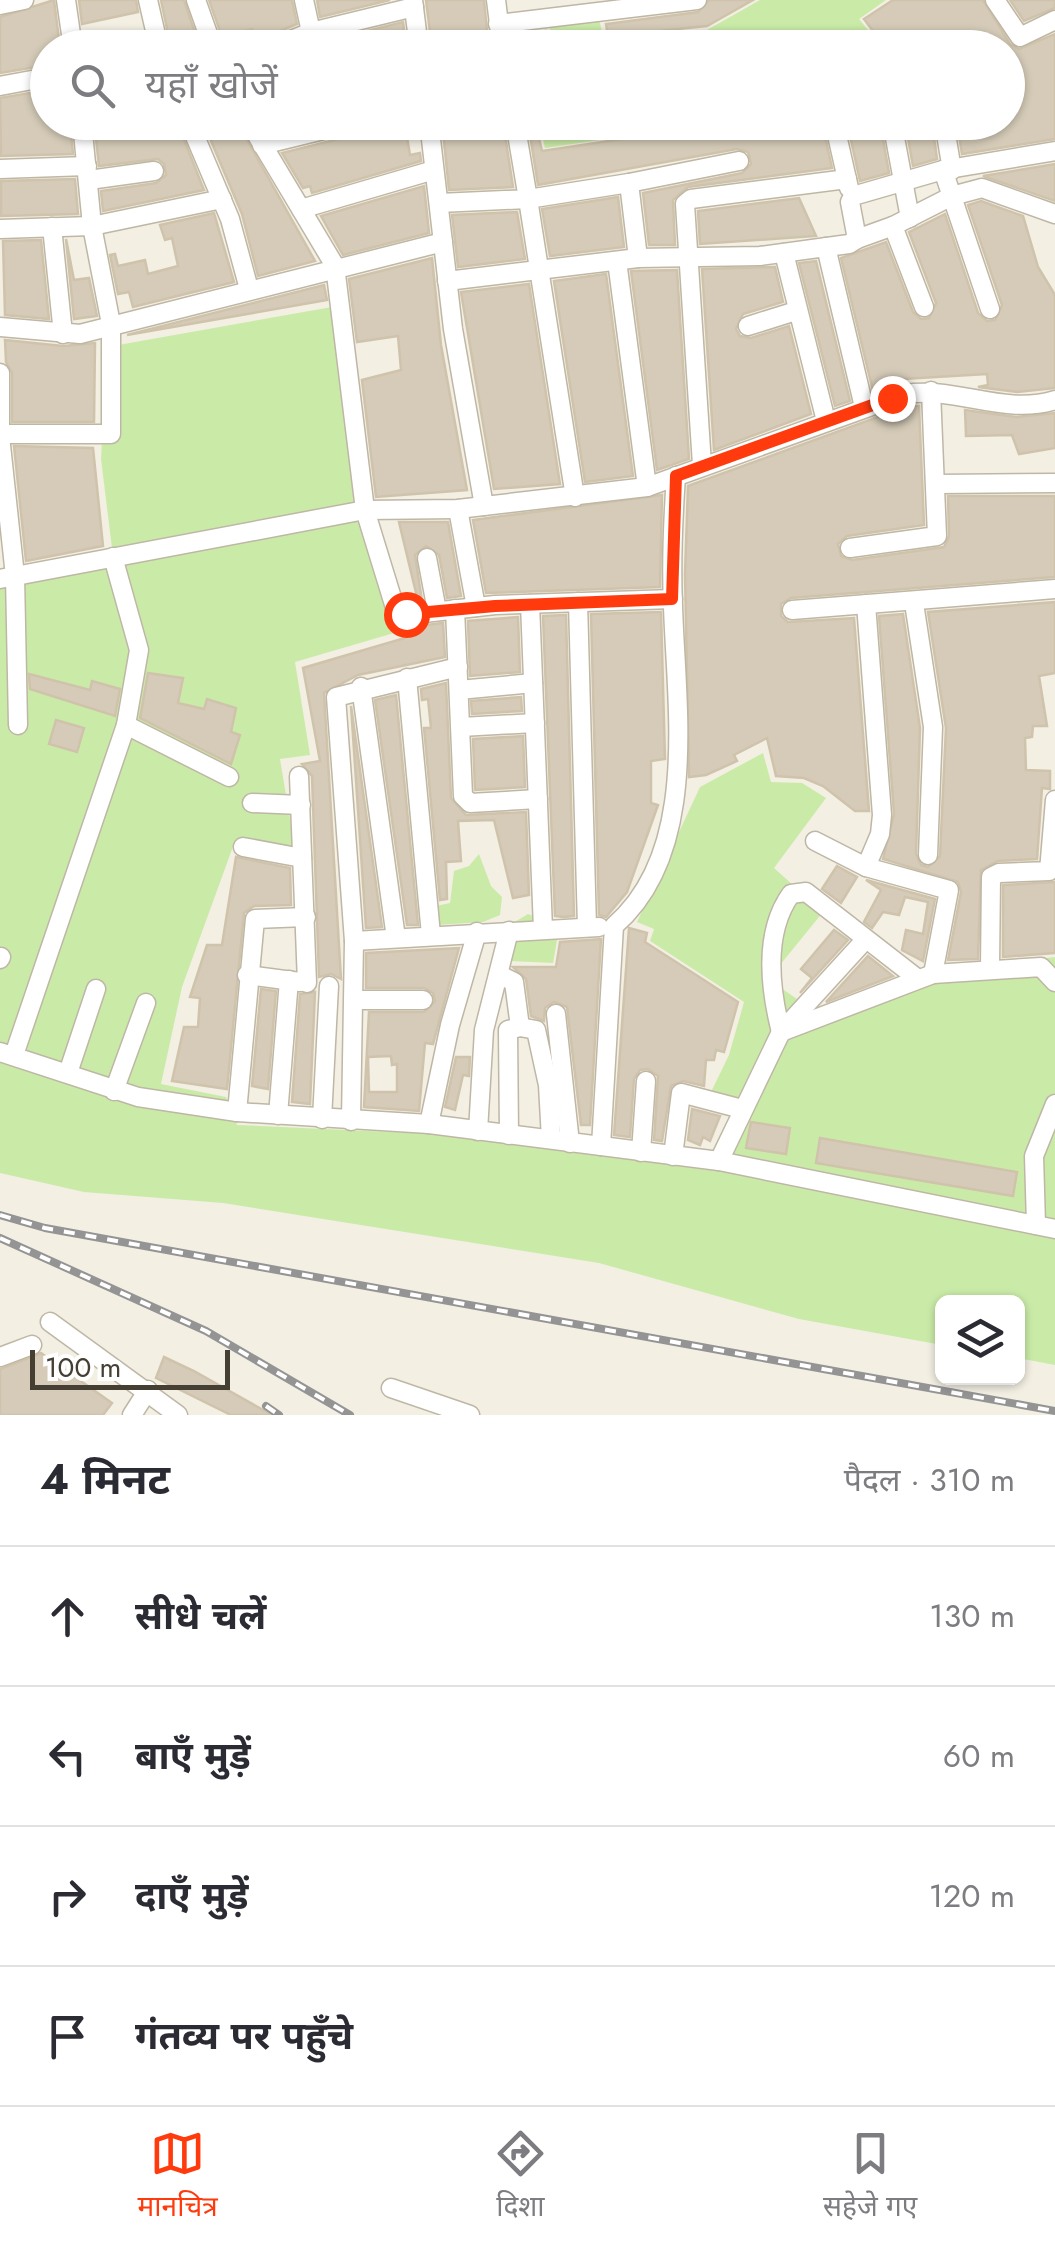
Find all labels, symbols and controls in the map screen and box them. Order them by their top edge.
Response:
search box [30,30,1025,140]
text: यहाँ खोजें [145,57,278,112]
icon: search [65,58,120,113]
route end [870,376,916,422]
route start [384,592,430,638]
map controls [935,1295,1025,1385]
button: layers [935,1295,1025,1385]
scale bar [30,1345,230,1390]
text: 100 m [45,1347,121,1388]
text: 4 मिनट [40,1449,170,1510]
text: पैदल · 310 m [844,1457,1015,1503]
text: सीधे चलें [135,1588,266,1643]
icon: ahead [40,1589,95,1644]
text: 130 m [929,1593,1015,1639]
text: बाएँ मुड़ें [135,1728,251,1783]
icon: left [40,1729,95,1784]
text: 60 m [943,1733,1015,1779]
text: दाएँ मुड़ें [135,1868,248,1923]
icon: right [40,1869,95,1924]
text: 120 m [929,1873,1015,1919]
text: गंतव्य पर पहुँचे [135,2008,353,2063]
icon: arrive [40,2009,95,2064]
tab: मानचित्र [138,2126,218,2227]
tab: दिशा [493,2126,548,2227]
tab: सहेजे गए [823,2126,917,2227]

